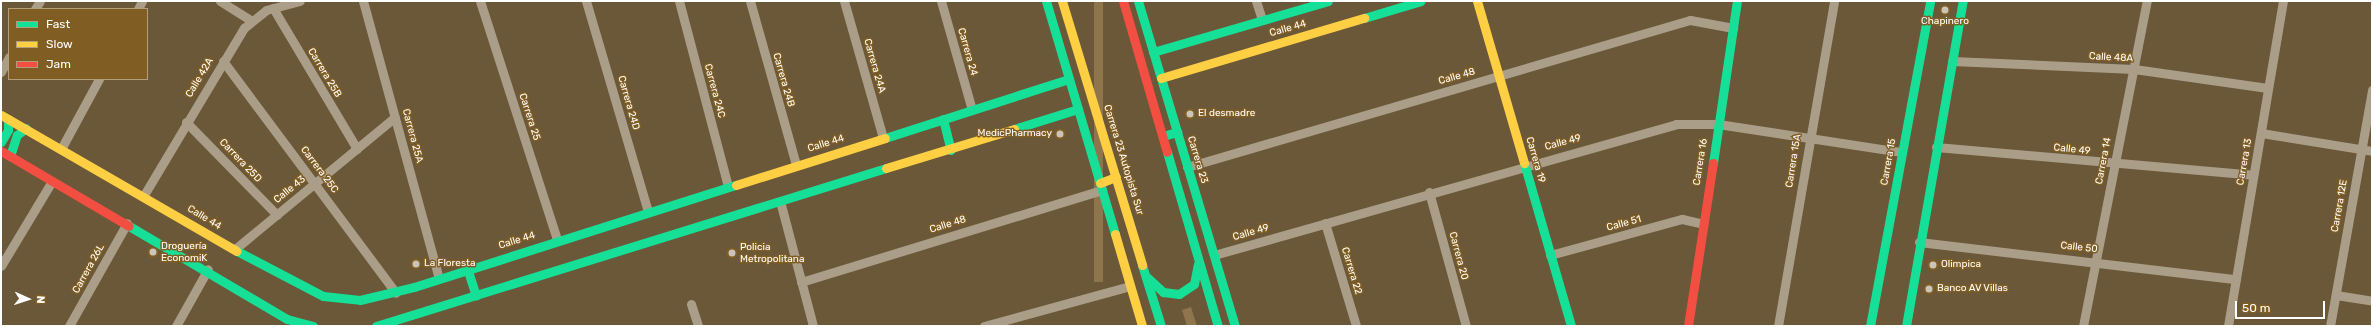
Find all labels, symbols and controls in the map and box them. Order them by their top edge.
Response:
marker: Chapinero [1940,5,1950,15]
legend [8,8,148,80]
place label: Chapinero [1921,16,1969,28]
text: Fast [46,17,70,31]
street label: Calle 44 [1268,18,1308,40]
street label: Carrera 24 [954,27,980,77]
text: Slow [46,37,73,51]
street label: Carrera 24A [861,38,887,94]
street label: Carrera 25B [305,46,343,100]
street label: Calle 48A [2089,51,2133,65]
street label: Carrera 24B [770,52,796,108]
street label: Calle 42A [184,56,216,100]
text: Jam [46,57,71,71]
street label: Carrera 24C [701,63,727,119]
street label: Calle 48 [1437,66,1477,88]
street label: Carrera 24D [615,75,641,131]
street label: Carrera 25 [516,92,542,142]
street label: Carrera 23 Autopista Sur [1100,103,1146,217]
street label: Carrera 25A [399,108,425,164]
place label: El desmadre [1198,108,1255,120]
marker: El desmadre [1185,109,1195,119]
place label: MedicPharmacy [977,128,1052,140]
marker: MedicPharmacy [1055,129,1065,139]
street label: Calle 49 [1544,132,1582,154]
street label: Calle 44 [806,133,846,155]
street label: Carrera 15A [1784,133,1804,189]
street label: Carrera 23 [1184,135,1210,185]
street label: Carrera 19 [1523,136,1547,184]
street label: Carrera 25D [216,137,264,185]
street label: Carrera 14 [2094,137,2114,185]
street label: Carrera 16 [1691,138,1711,186]
street label: Carrera 15 [1879,138,1899,186]
street label: Carrera 13 [2235,138,2255,186]
street label: Calle 49 [2053,142,2091,158]
street label: Carrera 25C [298,144,340,196]
street label: Calle 43 [272,174,308,206]
street label: Carrera 12E [2329,179,2351,233]
street label: Calle 44 [185,203,223,233]
street label: Calle 48 [928,214,968,236]
street label: Calle 51 [1605,214,1643,234]
street label: Calle 49 [1231,222,1271,244]
street label: Calle 44 [497,230,537,252]
street label: Carrera 20 [1446,231,1470,281]
place label: Droguería EconomiK [161,240,207,264]
street label: Calle 50 [2060,240,2098,256]
place label: Policia Metropolitana [740,241,804,264]
street label: Carrera 26L [71,242,107,296]
street label: Carrera 22 [1338,246,1364,296]
marker: Droguería EconomiK [148,247,158,257]
marker: Policia Metropolitana [727,248,737,258]
place label: La Floresta [424,258,475,270]
marker: La Floresta [411,259,421,269]
place label: Olimpica [1941,259,1981,271]
marker: Olimpica [1928,260,1938,270]
north arrow [8,279,48,319]
place label: Banco AV Villas [1937,283,2009,295]
marker: Banco AV Villas [1924,284,1934,294]
scale bar [2237,293,2327,319]
text: N [34,295,47,304]
text: 50 m [2242,301,2270,315]

